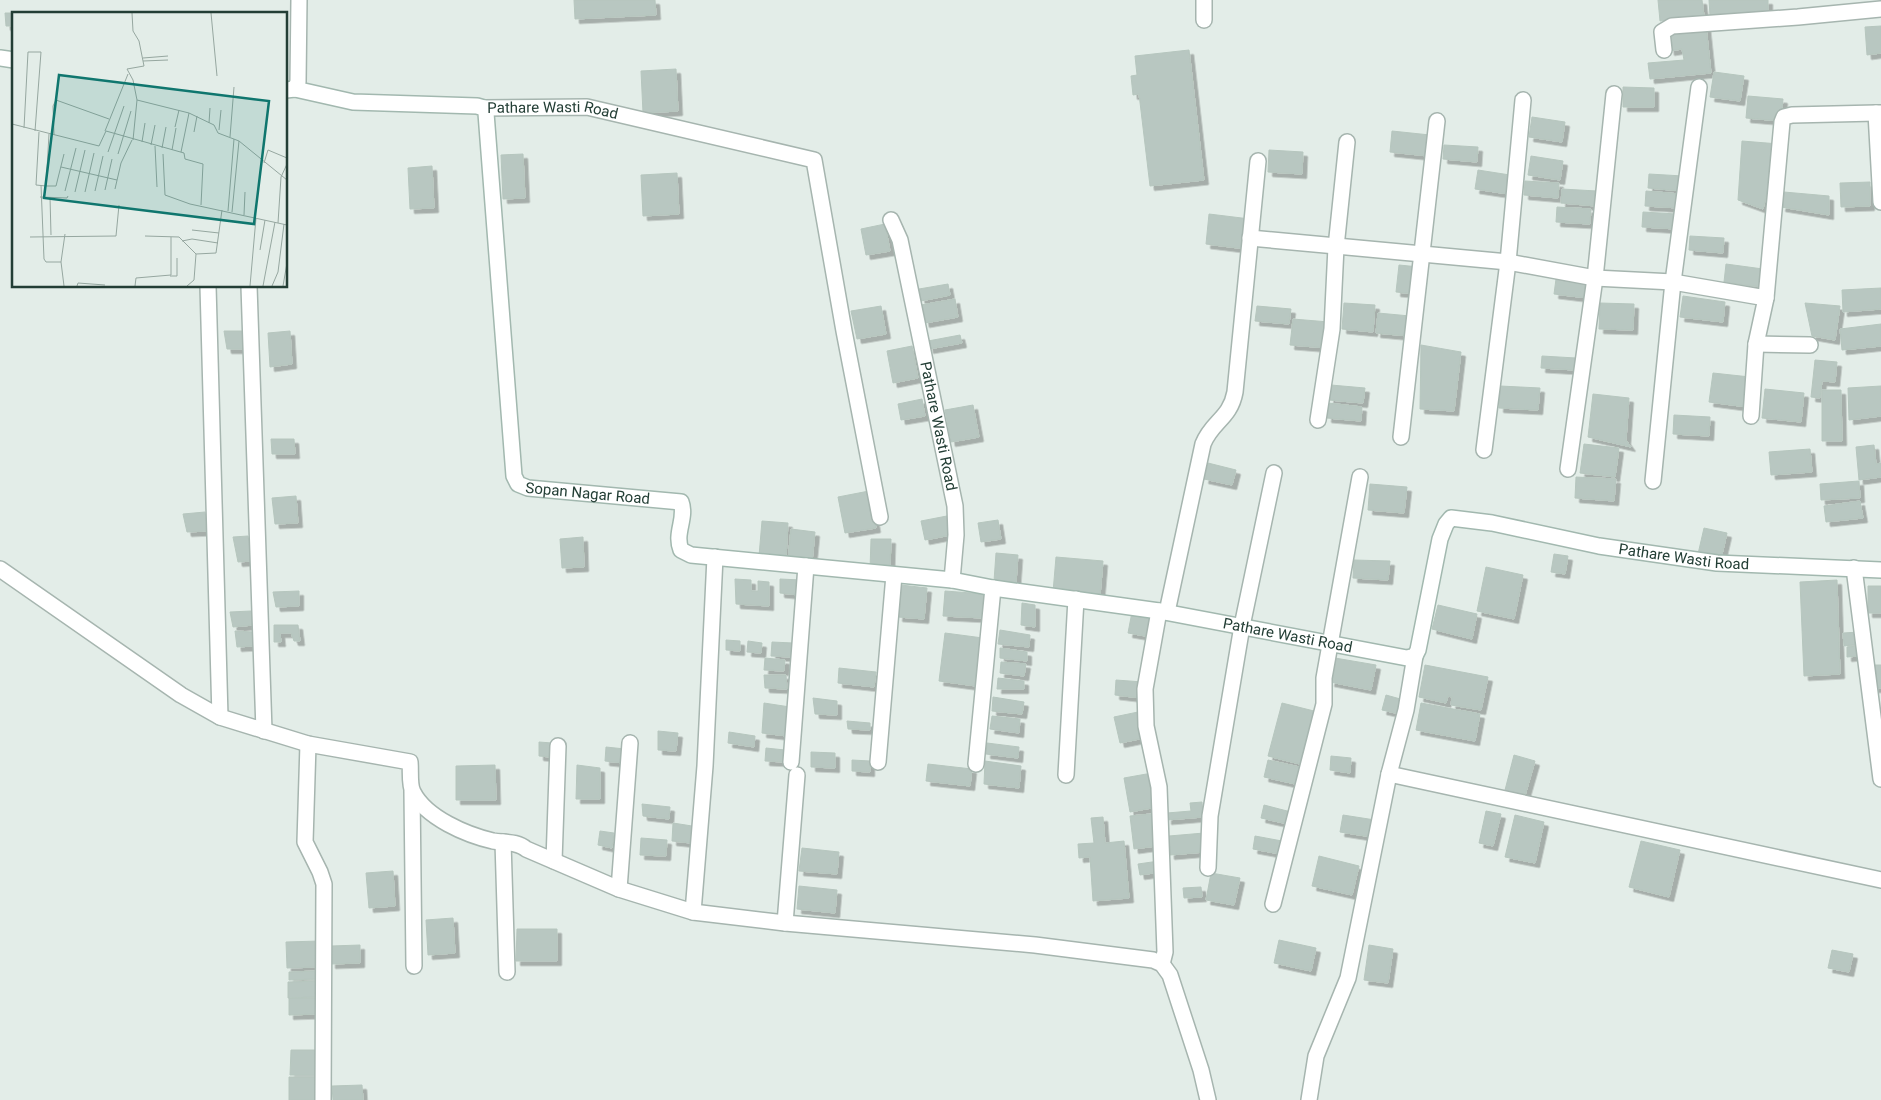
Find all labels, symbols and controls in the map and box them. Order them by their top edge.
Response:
inset map [12,12,288,288]
street label: Pathare Wasti Road [487,98,620,123]
street label: Pathare Wasti Road [916,360,961,492]
street label: Sopan Nagar Road [525,479,651,508]
street label: Pathare Wasti Road [1618,540,1749,573]
street label: Pathare Wasti Road [1221,614,1354,656]

